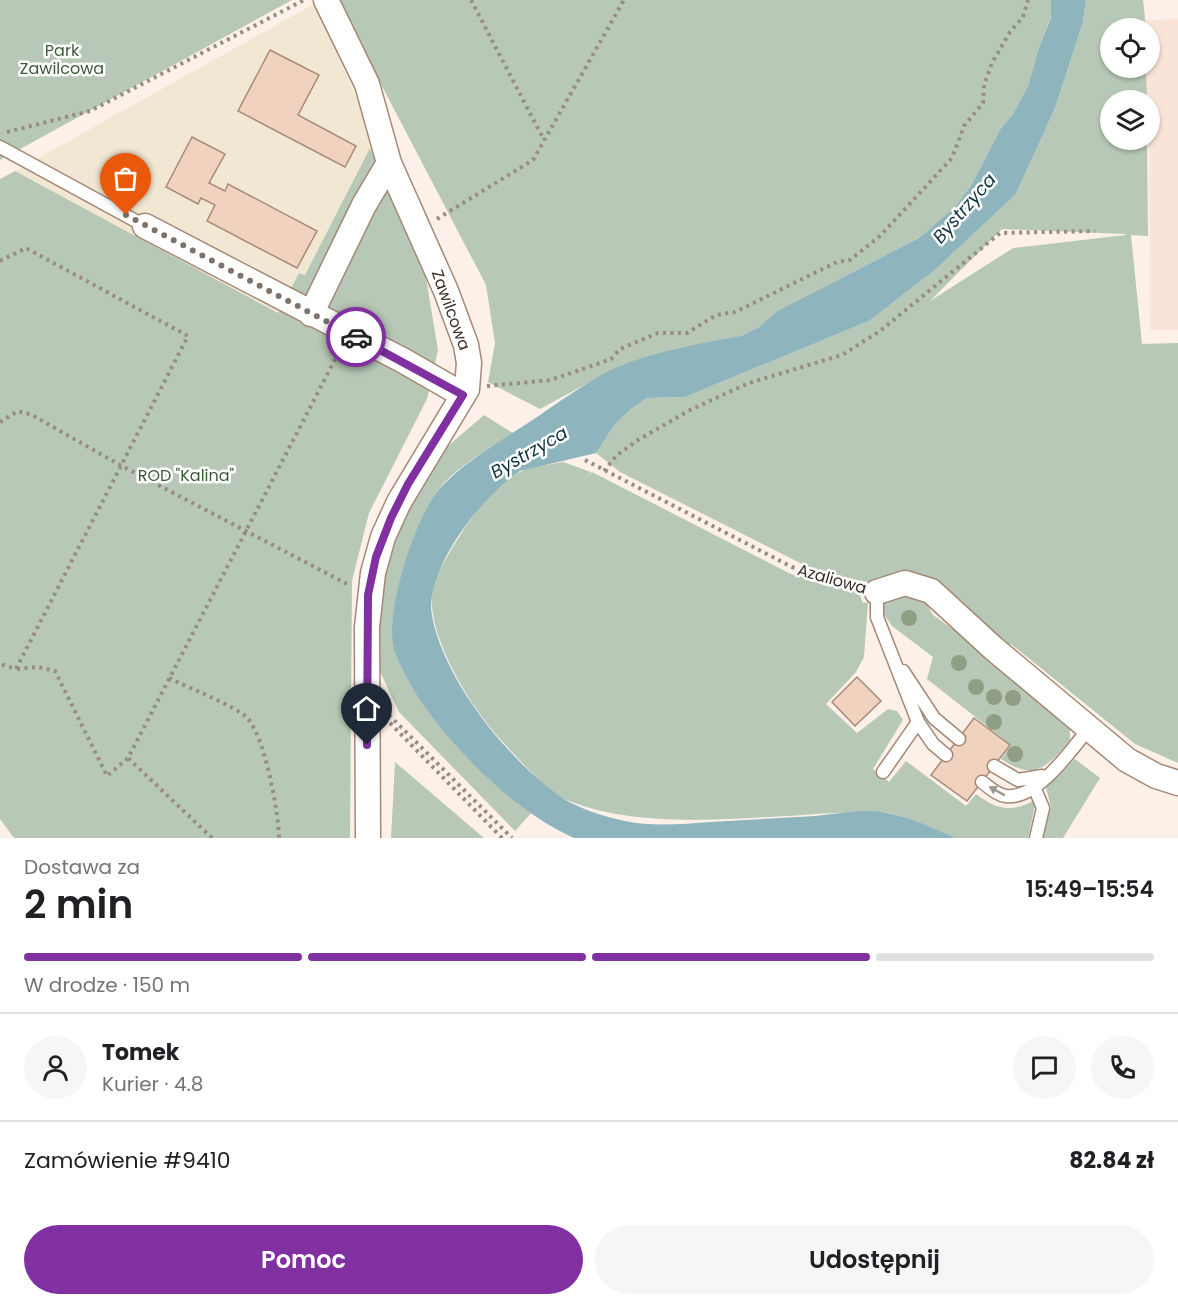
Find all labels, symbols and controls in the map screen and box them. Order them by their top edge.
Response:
map controls [1100,18,1160,150]
button: locate [1100,18,1160,78]
park label: Park Zawilcowa [20,39,104,80]
button: layers [1100,90,1160,150]
pin [100,153,151,215]
icon: bag [109,162,142,195]
water label: Bystrzyca [927,168,1001,248]
street label: Zawilcowa [426,266,476,354]
courier [326,307,386,367]
icon: car [340,321,373,354]
water label: Bystrzyca [486,420,572,484]
park label: ROD "Kalina" [138,464,235,487]
street label: Azaliowa [795,558,869,600]
pin [341,683,392,745]
icon: home [350,692,383,725]
one-way arrow [988,786,1005,796]
text: Dostawa za [24,853,140,881]
text: 15:49–15:54 [1026,874,1154,905]
text: 2 min [24,877,133,932]
text: W drodze · 150 m [24,971,190,999]
button: person [24,1036,87,1099]
button: chat [1013,1036,1076,1099]
button: phone [1091,1036,1154,1099]
text: Tomek [102,1037,179,1068]
text: Kurier · 4.8 [102,1070,203,1098]
text: Zamówienie #9410 [24,1145,231,1176]
text: 82.84 zł [1069,1145,1154,1176]
button: Pomoc [24,1225,583,1294]
button: Udostępnij [595,1225,1154,1294]

